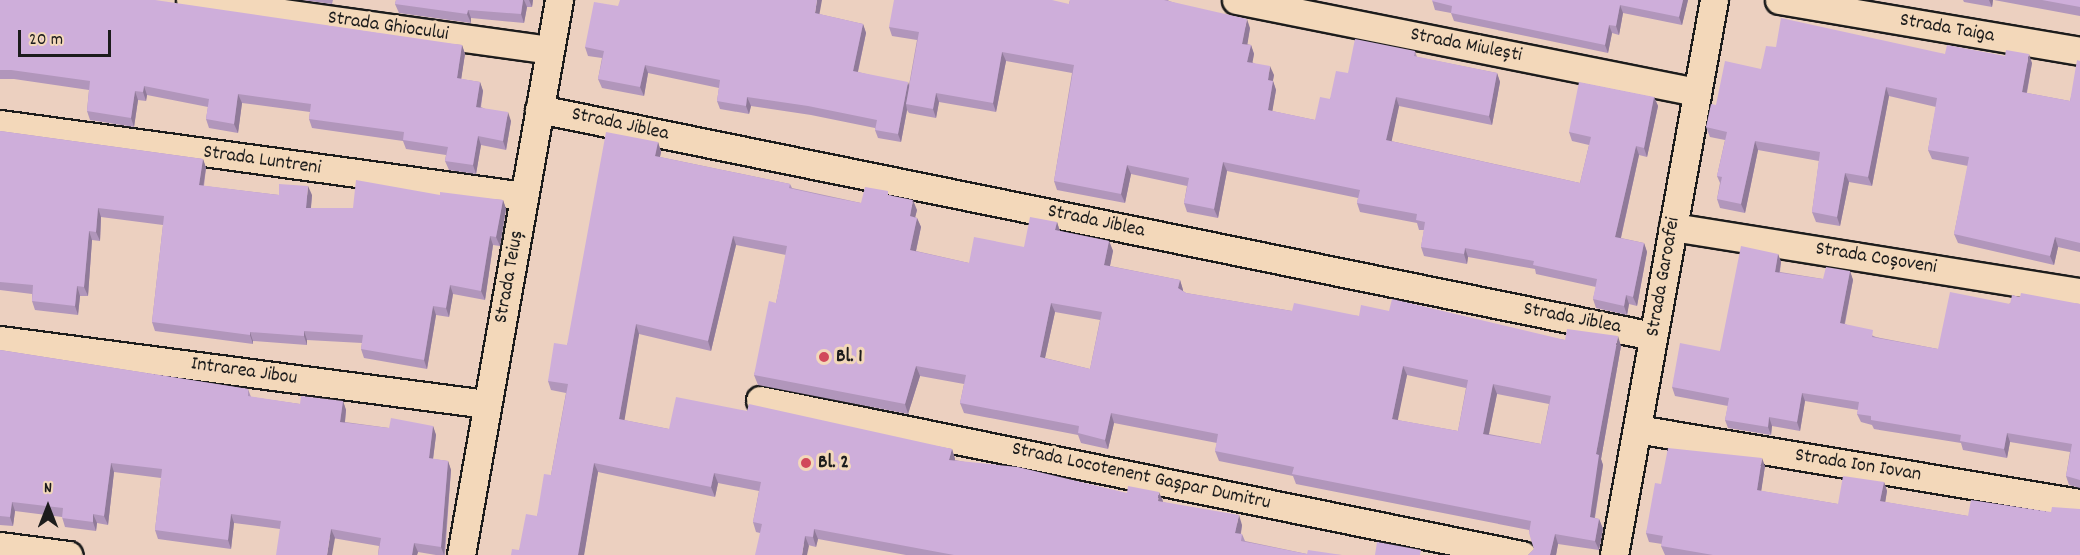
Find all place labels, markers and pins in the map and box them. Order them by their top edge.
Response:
place label: Bl. 1 [836,345,863,369]
marker: Bl. 1 [817,350,831,364]
place label: Bl. 2 [818,451,849,475]
marker: Bl. 2 [799,456,813,470]

